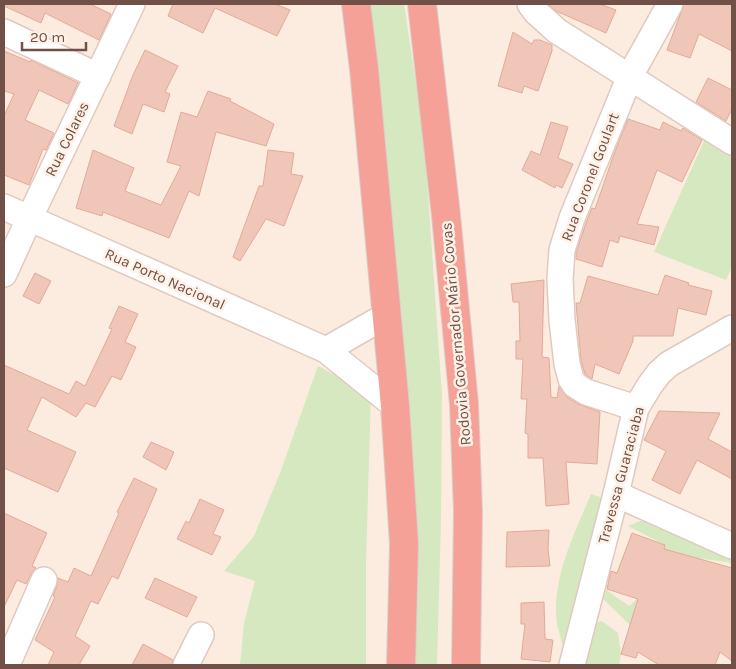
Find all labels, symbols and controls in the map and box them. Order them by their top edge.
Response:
scale bar [22,20,86,52]
text: 20 m [30,28,65,46]
street label: Rua Colares [41,99,93,179]
street label: Rua Coronel Goulart [557,110,623,244]
street label: Rodovia Governador Mário Covas [437,222,475,446]
street label: Rua Porto Nacional [102,244,228,314]
street label: Travessa Guaraciaba [594,404,648,546]

